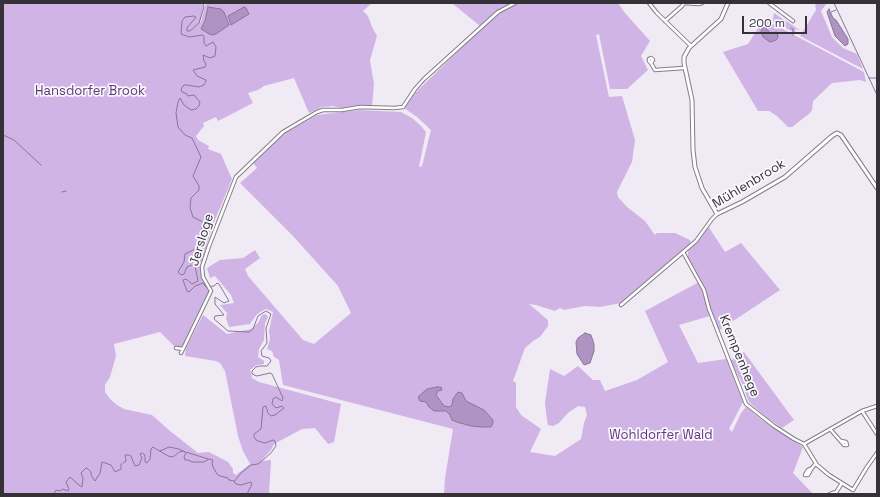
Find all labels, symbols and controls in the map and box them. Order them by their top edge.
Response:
scale bar [744,8,809,34]
text: 200 m [749,15,785,31]
park label: Hansdorfer Brook [35,83,145,99]
street label: Mühlenbrook [710,156,788,212]
street label: Jersloge [187,212,217,268]
street label: Krempenhege [715,313,763,399]
park label: Wohldorfer Wald [609,427,713,443]

